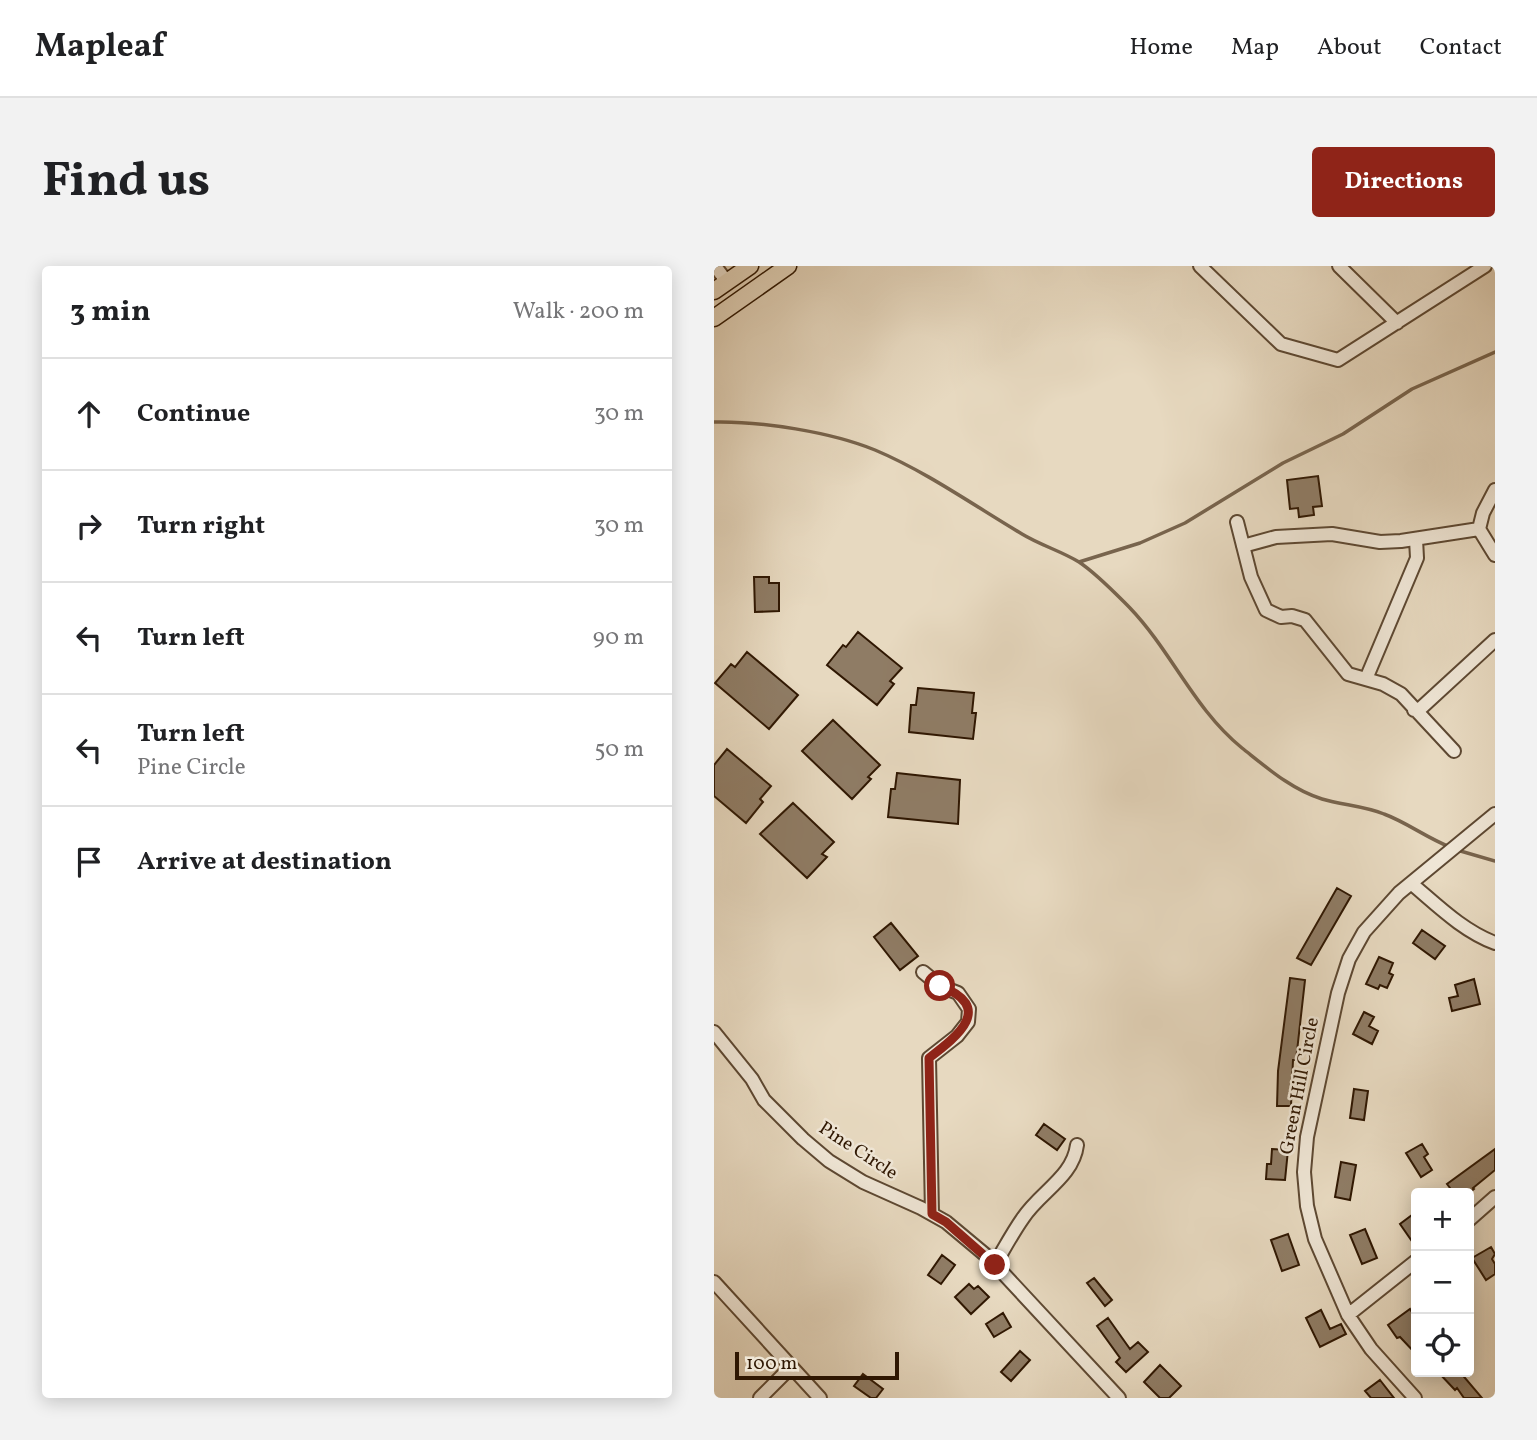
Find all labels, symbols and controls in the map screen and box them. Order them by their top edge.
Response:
text: Mapleaf [35,25,165,71]
text: Home [1129,31,1193,65]
text: Map [1231,31,1279,65]
text: About [1317,31,1382,65]
text: Contact [1420,31,1502,65]
button: Directions [1312,147,1495,217]
text: Find us [42,148,210,217]
text: 3 min [70,291,151,333]
text: Walk · 200 m [513,296,644,328]
icon: ahead [70,395,108,433]
text: Continue [137,396,250,432]
text: 30 m [594,398,644,430]
icon: right [70,507,108,545]
text: Turn right [137,508,265,544]
text: 30 m [594,510,644,542]
icon: left [70,619,108,657]
text: Turn left [137,620,245,656]
text: 90 m [593,622,644,654]
text: Turn left [137,716,245,752]
icon: left [70,731,108,769]
text: 50 m [595,734,644,766]
text: Pine Circle [137,752,246,784]
icon: arrive [70,843,108,881]
text: Arrive at destination [137,844,392,880]
route start [924,970,955,1001]
street label: Green Hill Circle [1274,1015,1326,1157]
street label: Pine Circle [813,1116,903,1186]
map controls [1411,1188,1474,1377]
button: + [1411,1188,1474,1251]
route end [979,1249,1010,1280]
button: − [1411,1251,1474,1314]
button: locate [1411,1314,1474,1377]
scale bar [735,1349,900,1381]
text: 100 m [746,1351,797,1377]

